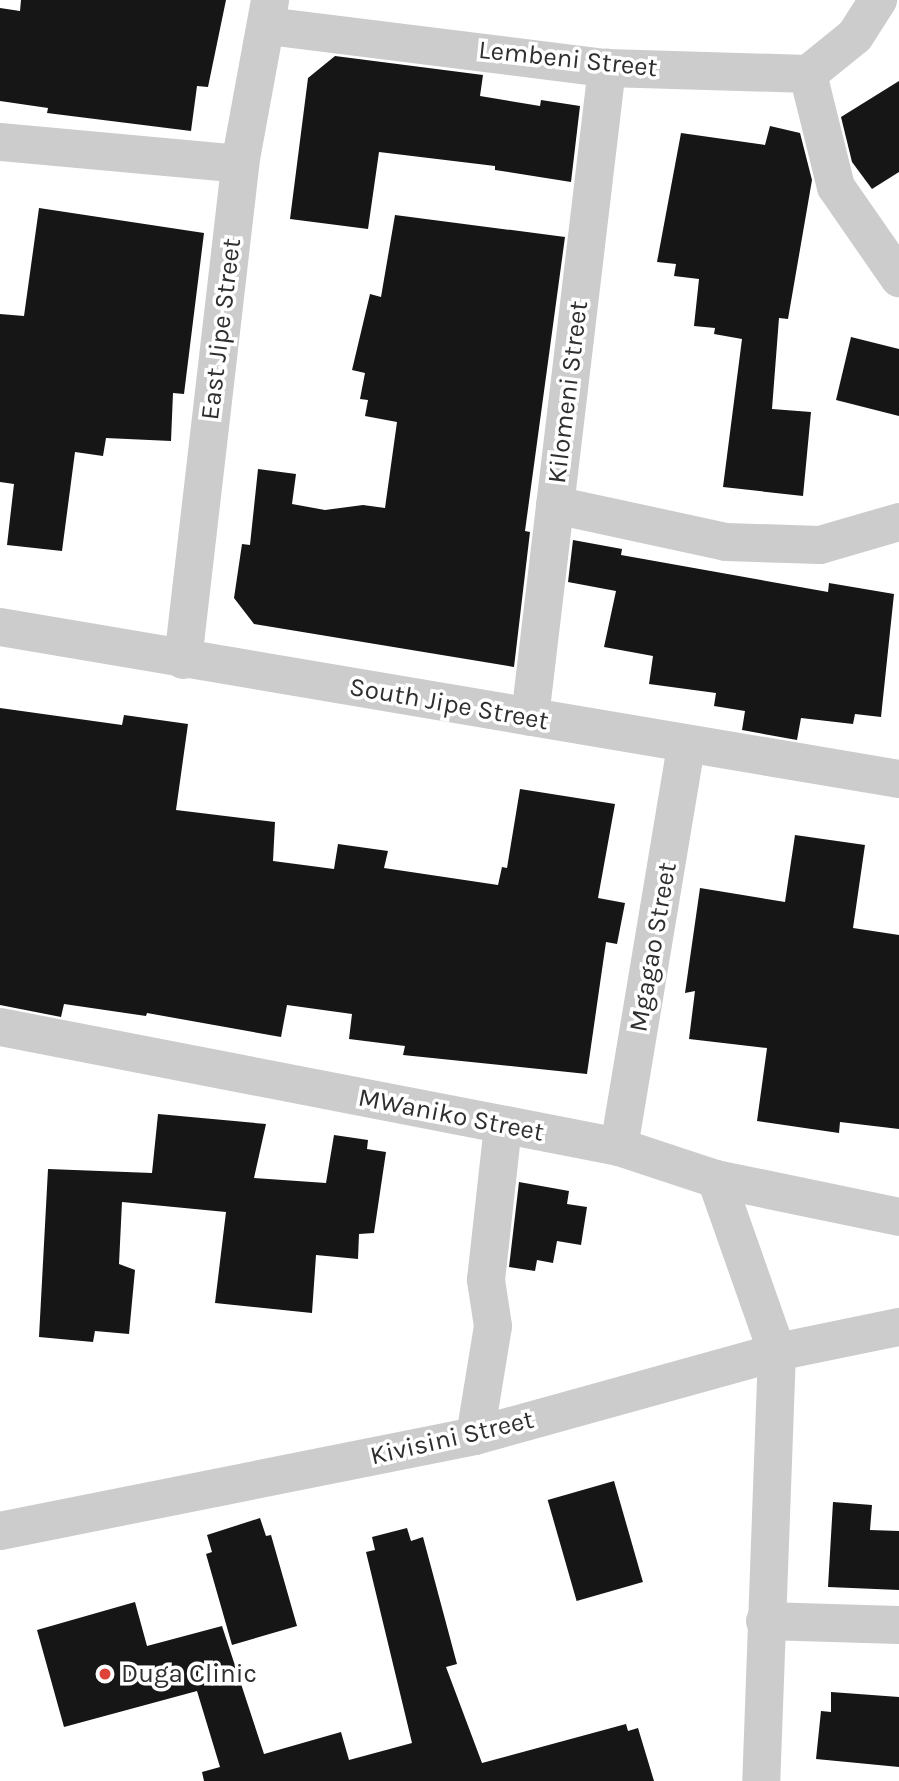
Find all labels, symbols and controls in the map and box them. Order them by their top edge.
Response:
street label: Lembeni Street [477,34,659,84]
street label: East Jipe Street [194,236,248,422]
street label: Kilomeni Street [541,299,595,485]
street label: South Jipe Street [347,671,551,737]
street label: Mgagao Street [623,860,683,1034]
street label: MWaniko Street [355,1082,547,1148]
street label: Kivisini Street [367,1404,537,1472]
place label: Duga Clinic [121,1658,257,1690]
marker: Duga Clinic [95,1664,115,1684]

